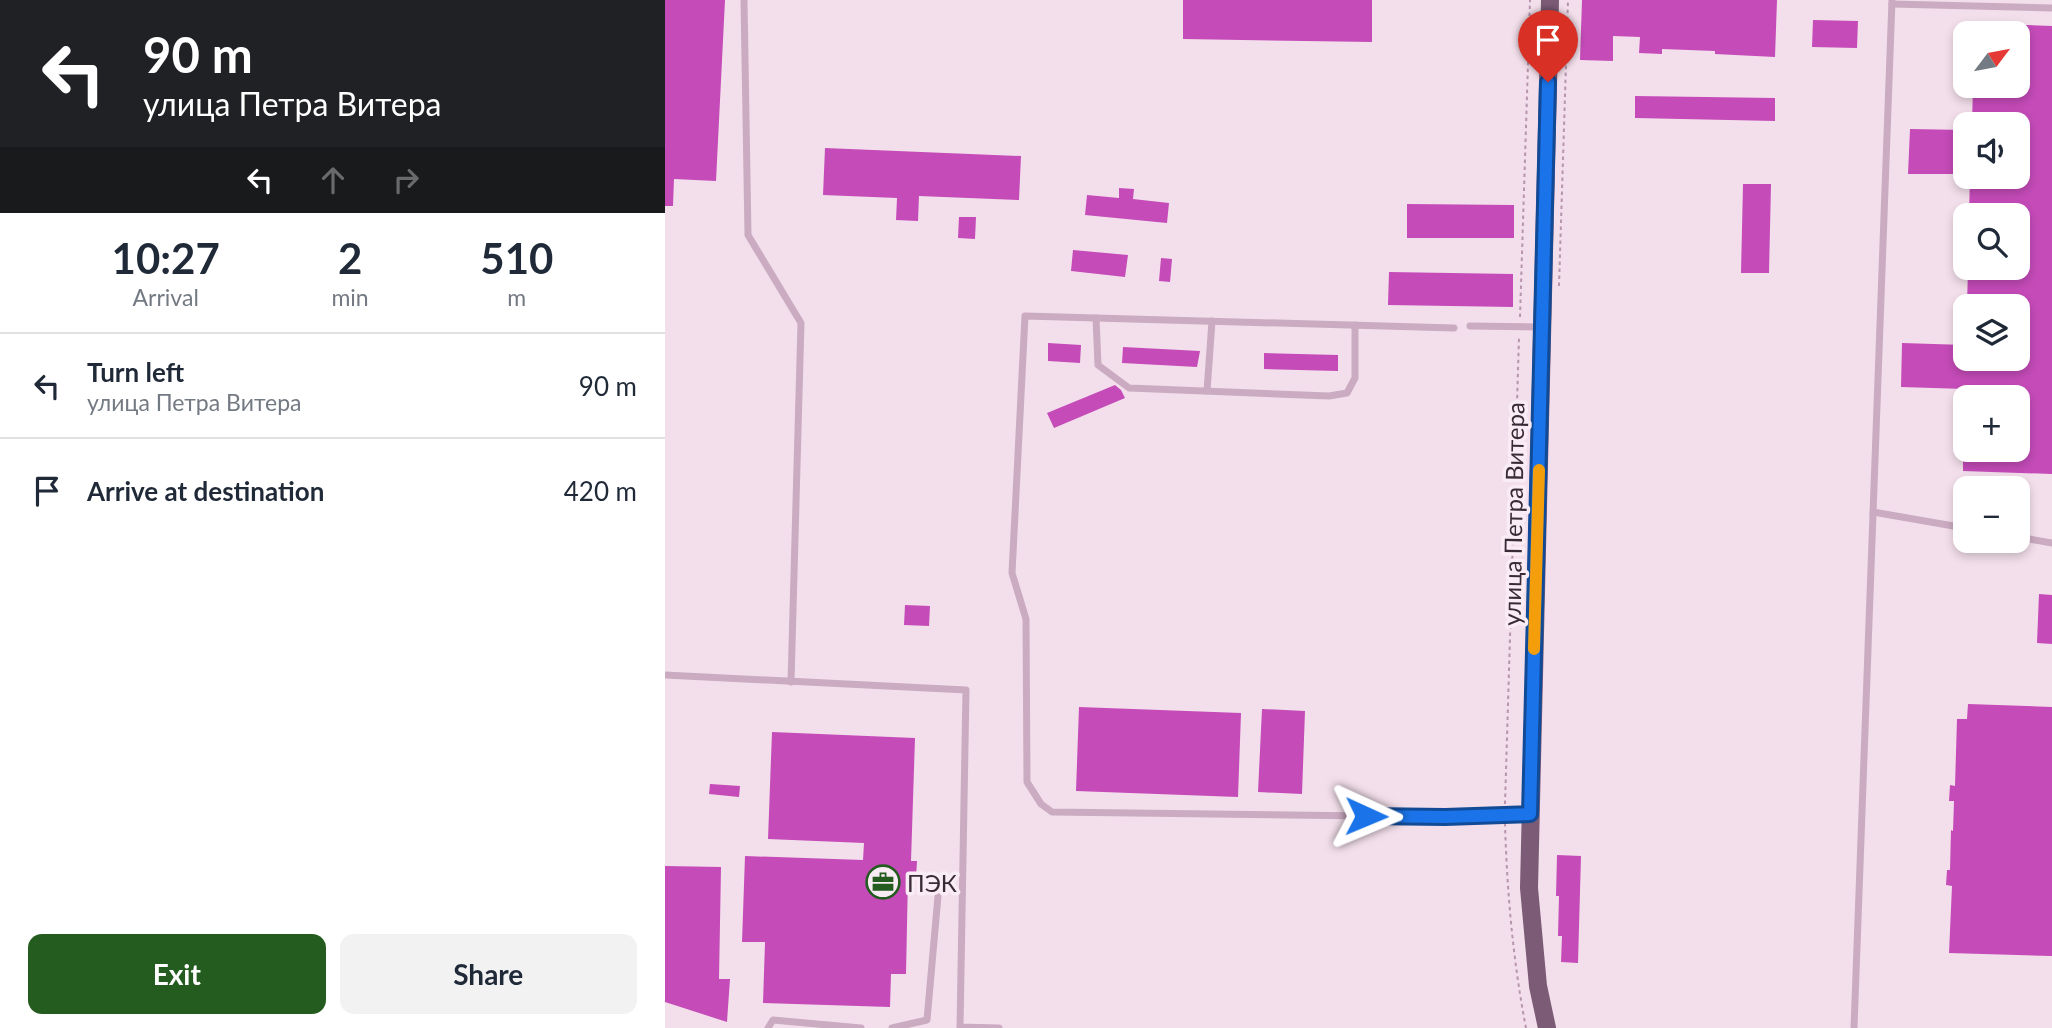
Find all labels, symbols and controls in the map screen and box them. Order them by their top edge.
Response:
pin [1518,10,1578,82]
icon: arrive [1529,21,1567,59]
north arrow [1953,21,2030,98]
map controls [1953,21,2030,553]
text: 90 m [143,25,253,83]
icon: left [28,28,119,119]
text: улица Петра Витера [143,84,441,123]
button: sound [1953,112,2030,189]
icon: left [241,161,279,199]
icon: ahead [314,161,352,199]
icon: right [387,161,425,199]
button: search [1953,203,2030,280]
text: 10:27 [112,233,220,283]
text: 2 [338,233,362,283]
text: 510 [480,233,553,283]
text: Arrival [133,283,199,311]
text: min [331,283,369,311]
text: m [507,283,526,311]
button: layers [1953,294,2030,371]
text: Turn left [87,356,184,388]
icon: left [28,367,66,405]
text: 90 m [579,370,637,402]
button: + [1953,385,2030,462]
text: улица Петра Витера [87,388,302,416]
street label: улица Петра Витера [1497,402,1529,626]
icon: arrive [28,472,66,510]
text: Arrive at destination [87,475,324,507]
text: 420 m [564,475,637,507]
button: − [1953,476,2030,553]
position arrow [1329,779,1403,853]
office icon: ПЭК [864,863,902,901]
place label: ПЭК [907,868,957,897]
button: Exit [28,934,326,1014]
button: Share [340,934,637,1014]

